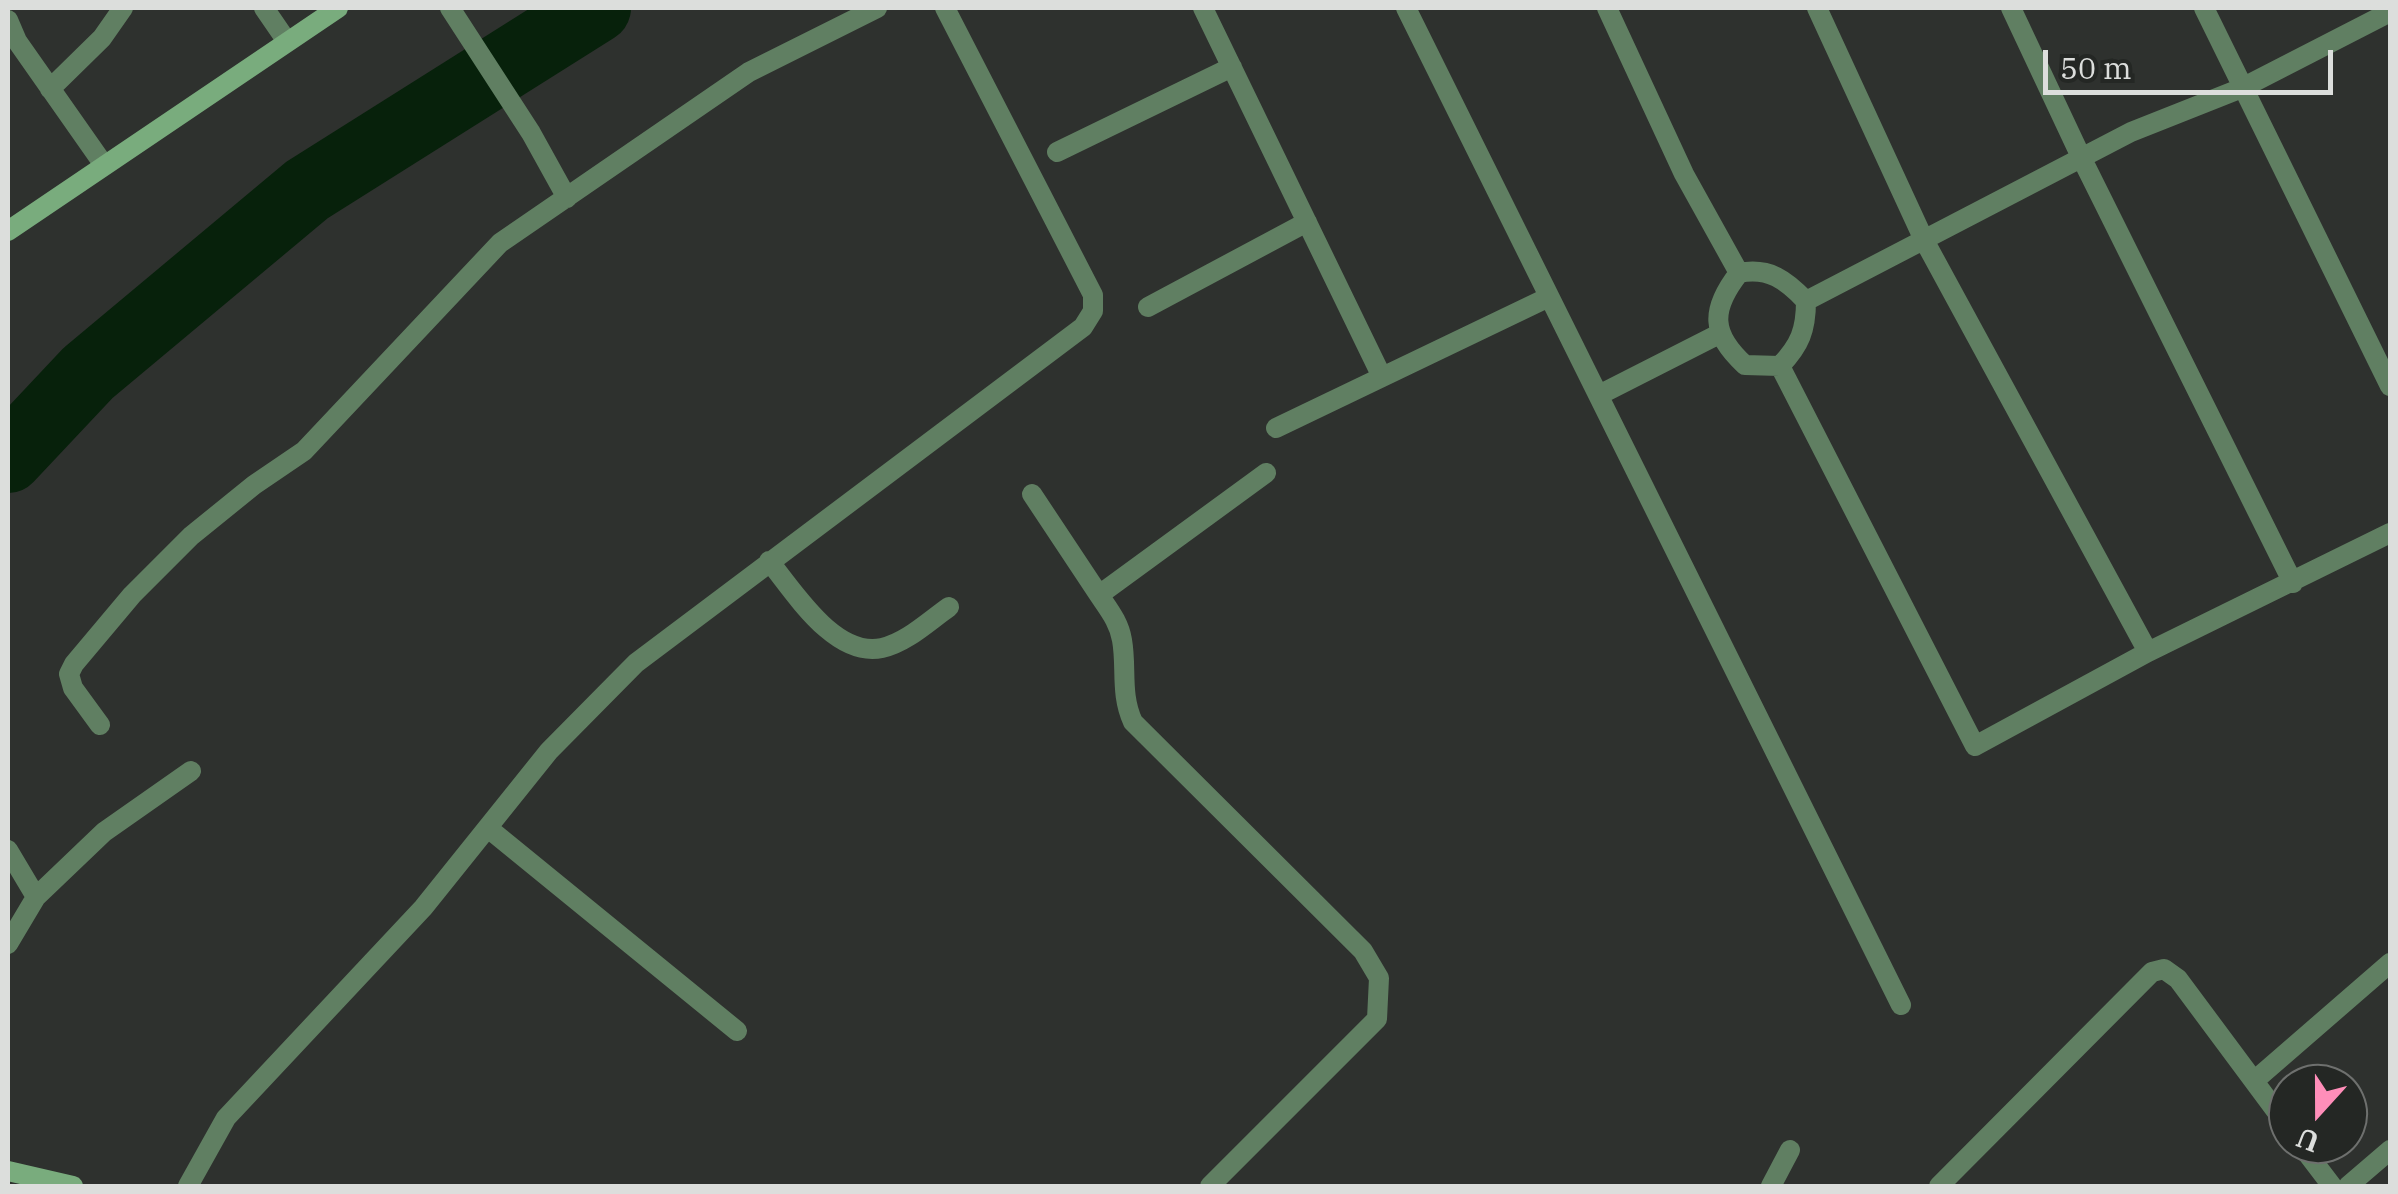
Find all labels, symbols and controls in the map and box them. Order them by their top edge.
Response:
scale bar [2048,30,2338,92]
text: 50 m [2060,48,2132,87]
north arrow [2268,1064,2368,1164]
text: U [2291,1119,2324,1162]

